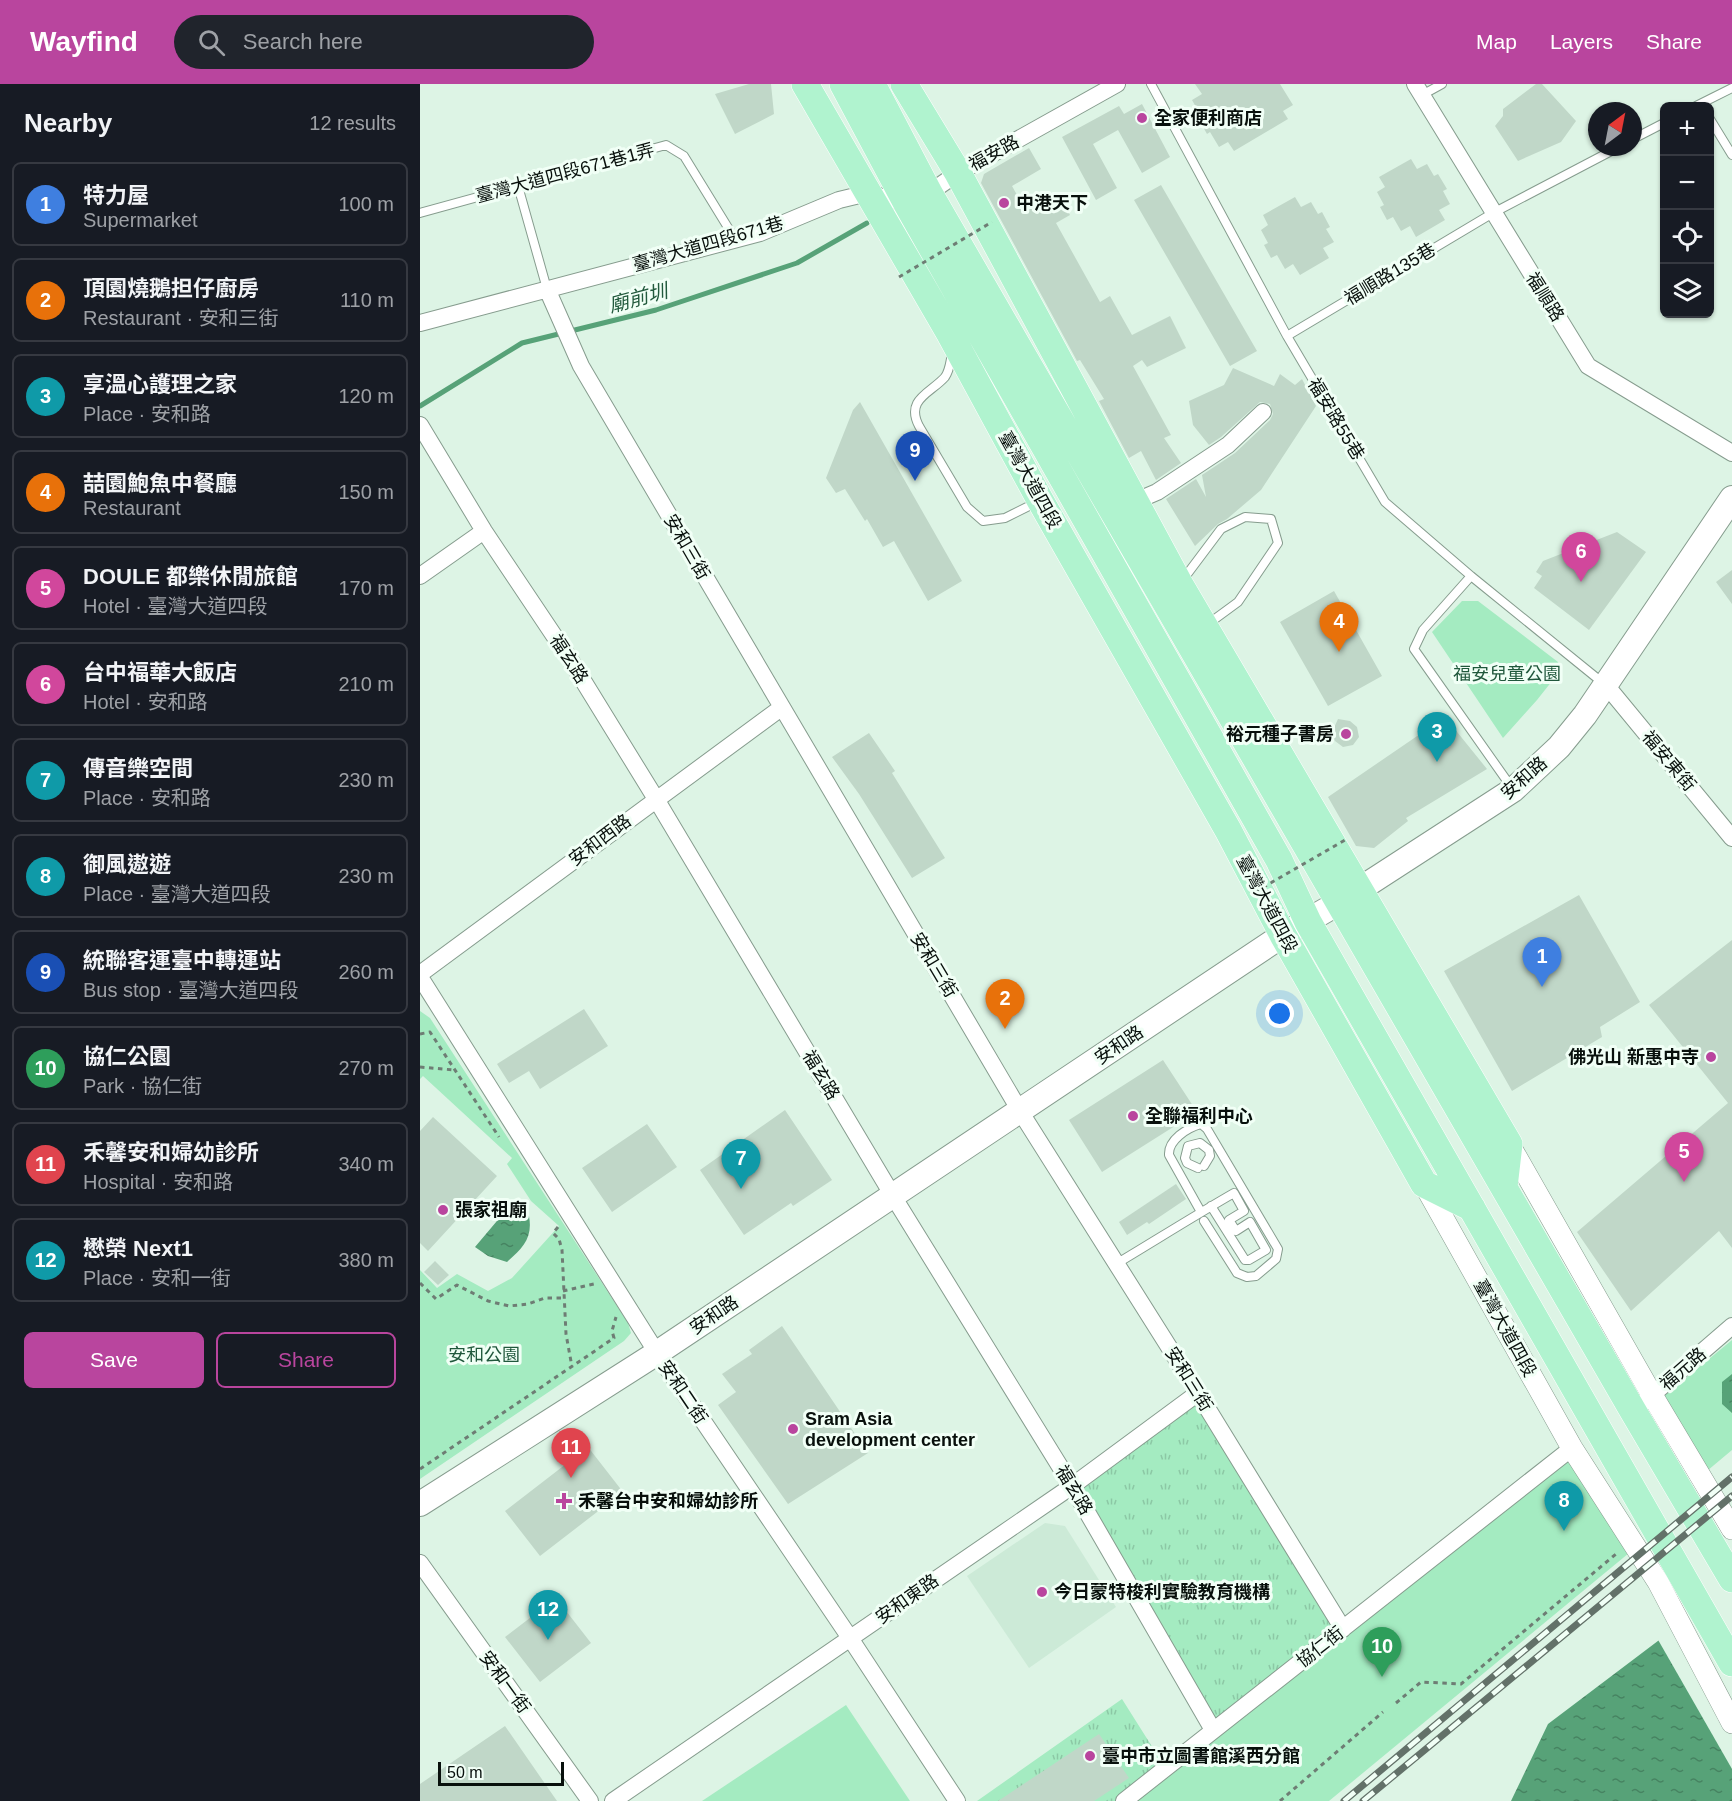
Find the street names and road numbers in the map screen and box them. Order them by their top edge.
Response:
street label: 福安路 [966,131,1022,175]
street label: 臺灣大道四段671巷1弄 [474,140,656,206]
street label: 臺灣大道四段671巷 [630,213,786,275]
street label: 福順路135巷 [1341,239,1439,309]
street label: 福順路 [1522,269,1568,325]
street label: 福安路55巷 [1304,374,1368,464]
street label: 臺灣大道四段 [995,428,1065,532]
street label: 安和三街 [660,511,714,583]
street label: 福玄路 [546,631,592,687]
street label: 福安東街 [1638,727,1700,795]
street label: 安和路 [1497,753,1551,803]
street label: 安和西路 [565,810,635,870]
street label: 臺灣大道四段 [1233,852,1301,956]
street label: 安和三街 [907,929,961,1001]
street label: 安和路 [1091,1022,1147,1068]
street label: 福玄路 [799,1047,843,1103]
street label: 臺灣大道四段 [1470,1276,1540,1380]
street label: 安和路 [686,1292,742,1338]
street label: 安和三街 [1161,1343,1217,1415]
street label: 福元路 [1656,1344,1710,1394]
street label: 安和二街 [655,1357,711,1427]
street label: 福玄路 [1052,1462,1096,1518]
street label: 安和東路 [872,1570,942,1628]
street label: 協仁街 [1293,1622,1347,1672]
street label: 安和一街 [476,1647,534,1717]

